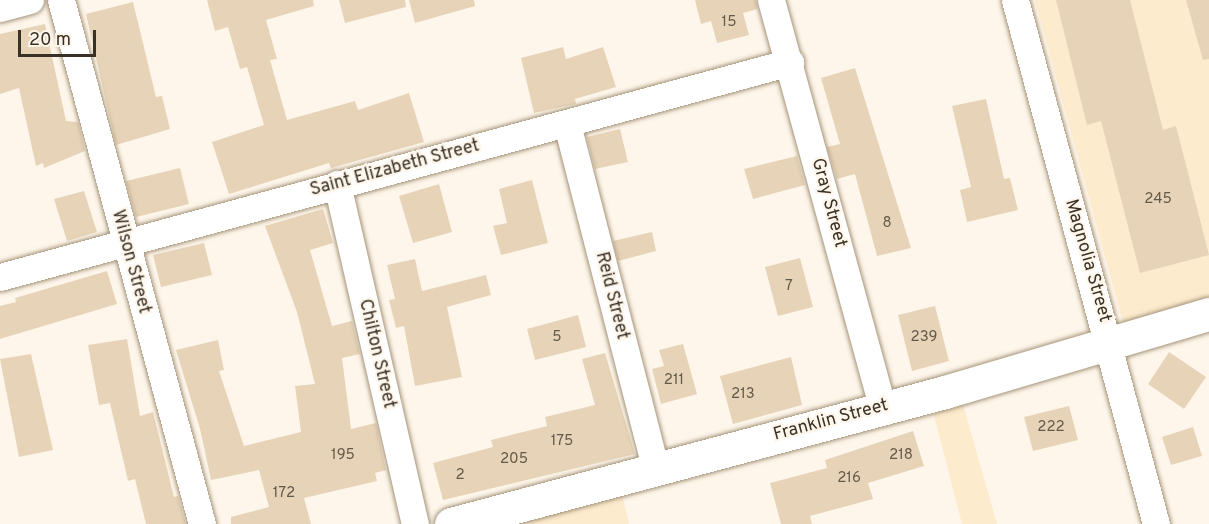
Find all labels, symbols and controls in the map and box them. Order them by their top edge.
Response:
house number: 15 [722,14,736,32]
scale bar [21,18,99,56]
text: 20 m [29,29,71,52]
street label: Saint Elizabeth Street [308,136,482,202]
street label: Gray Street [806,156,850,250]
house number: 245 [1144,191,1172,209]
street label: Magnolia Street [1059,197,1115,325]
street label: Wilson Street [106,208,154,316]
house number: 8 [882,215,892,233]
street label: Reid Street [590,250,632,342]
house number: 7 [785,278,793,296]
street label: Chilton Street [353,297,399,411]
house number: 5 [552,329,562,347]
house number: 239 [911,329,937,347]
house number: 211 [664,372,684,390]
house number: 213 [731,386,755,404]
street label: Franklin Street [771,395,891,447]
house number: 222 [1037,419,1065,437]
house number: 175 [551,433,573,451]
house number: 195 [331,447,355,465]
house number: 218 [889,447,913,465]
house number: 205 [500,451,528,469]
house number: 2 [455,467,465,485]
house number: 216 [837,470,861,488]
house number: 172 [273,485,295,503]

